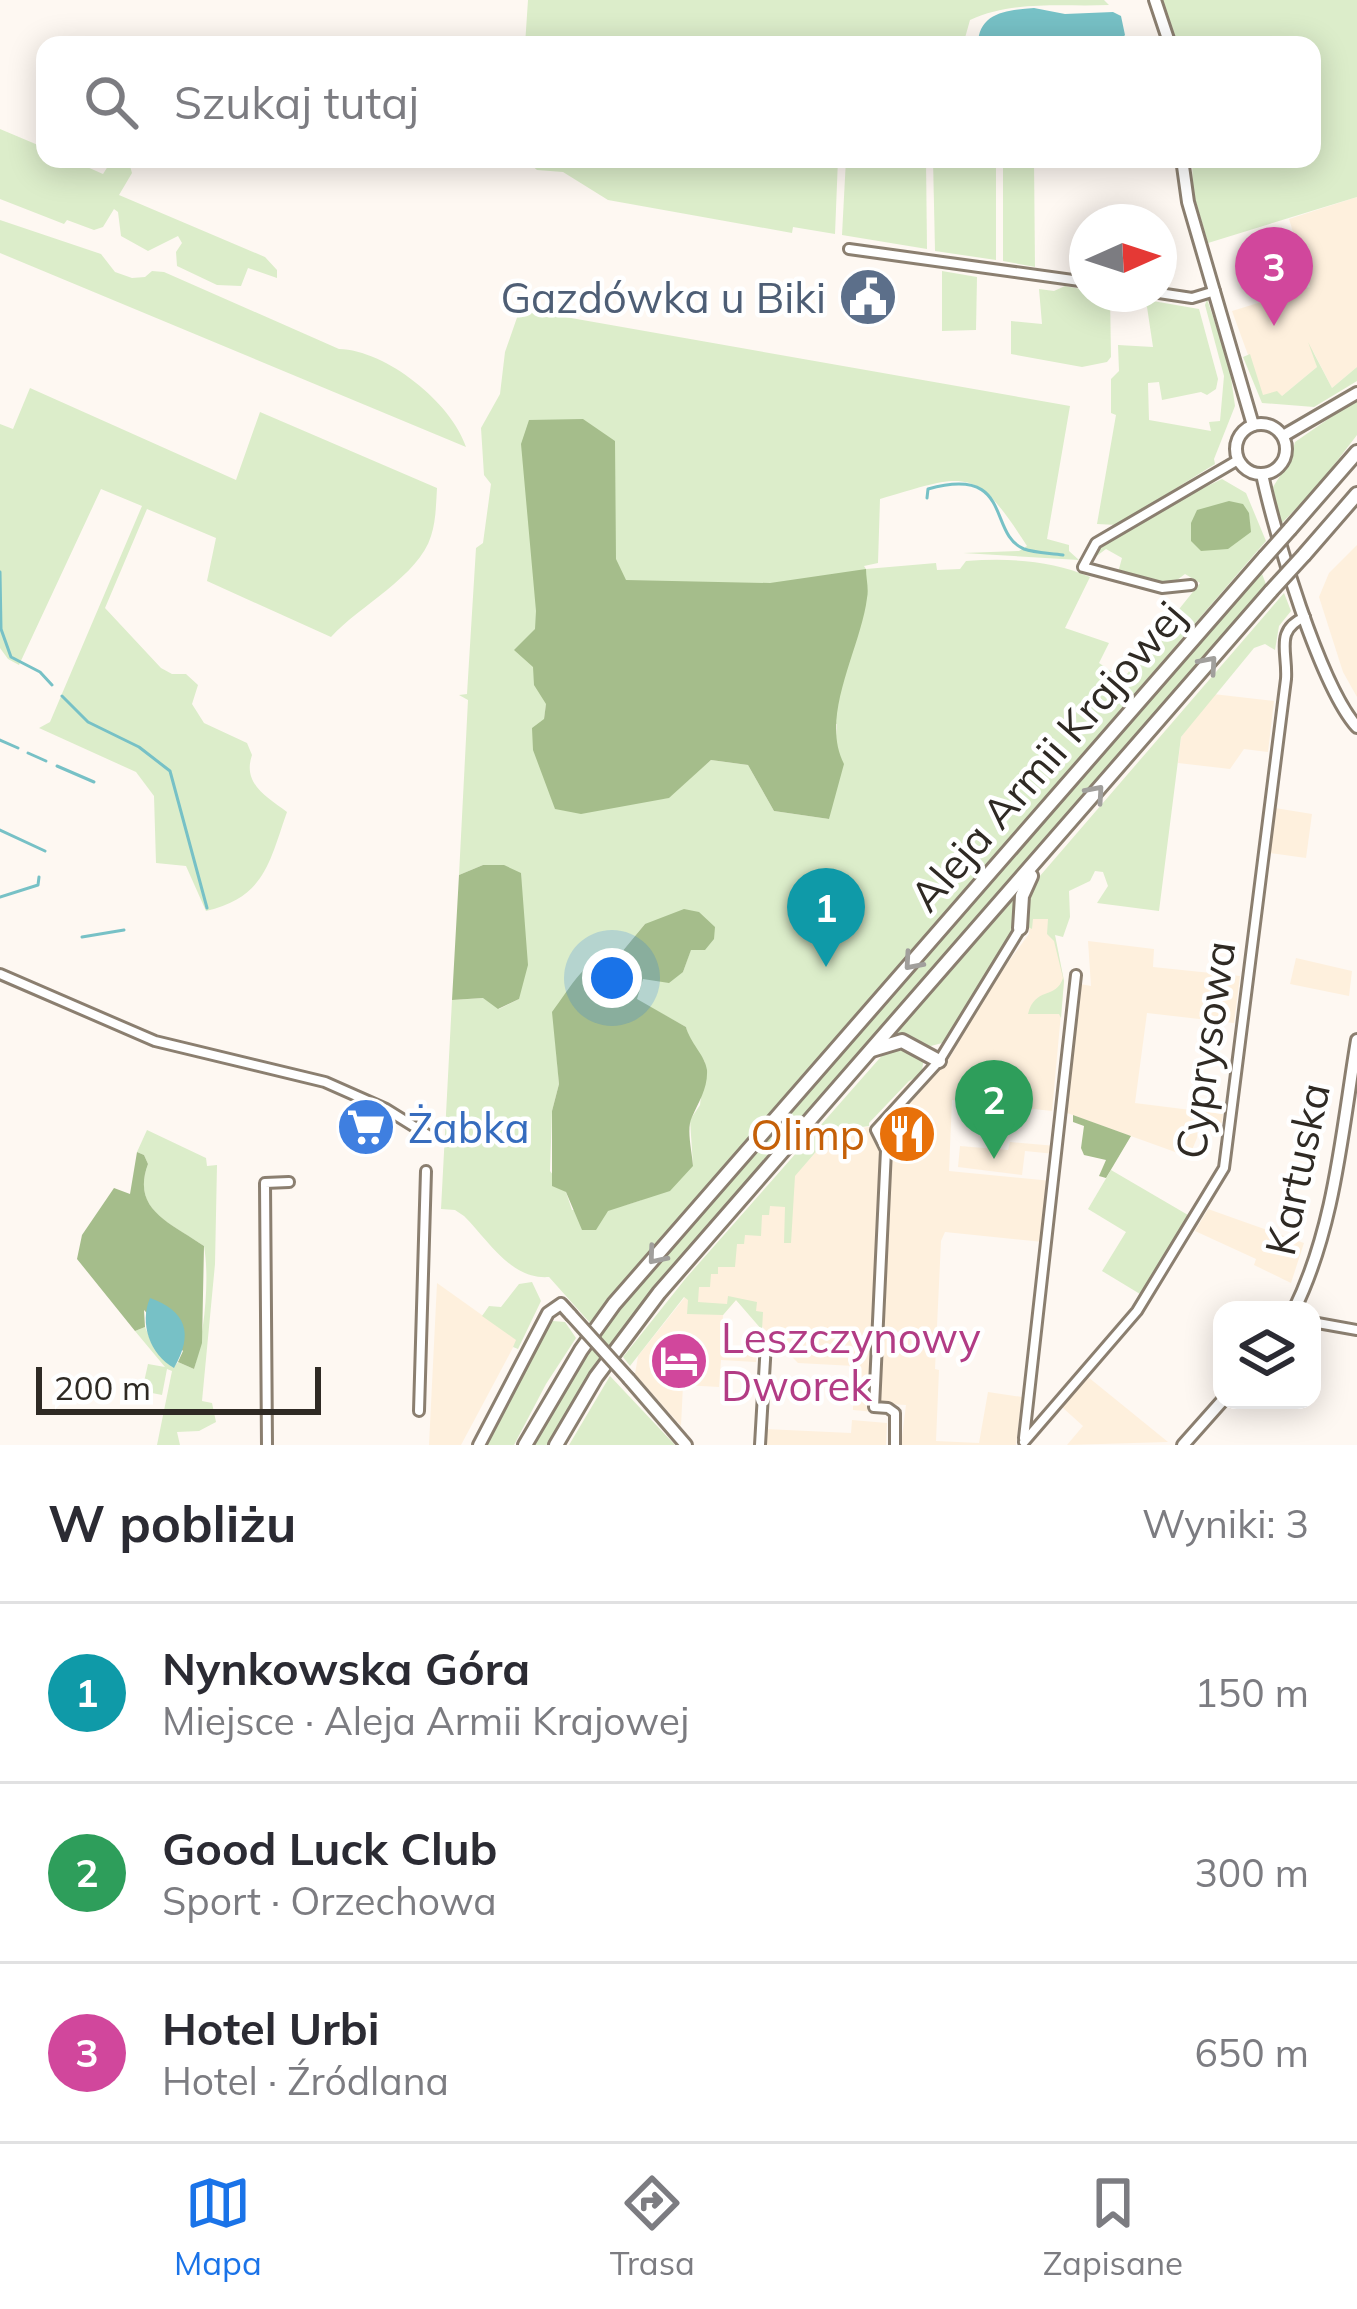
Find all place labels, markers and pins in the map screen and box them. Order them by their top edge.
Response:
pin: 3 [1235,227,1313,326]
public building icon: Gazdówka u Biki [837,266,899,328]
place label: Gazdówka u Biki [500,271,826,324]
pin: 1 [787,868,865,967]
pin: 2 [955,1060,1033,1159]
supermarket icon: Żabka [335,1096,397,1158]
place label: Żabka [408,1101,530,1154]
restaurant icon: Olimp [876,1103,938,1165]
place label: Olimp [751,1108,865,1161]
place label: Leszczynowy Dworek [721,1311,981,1412]
hotel icon: Leszczynowy Dworek [648,1330,710,1392]

